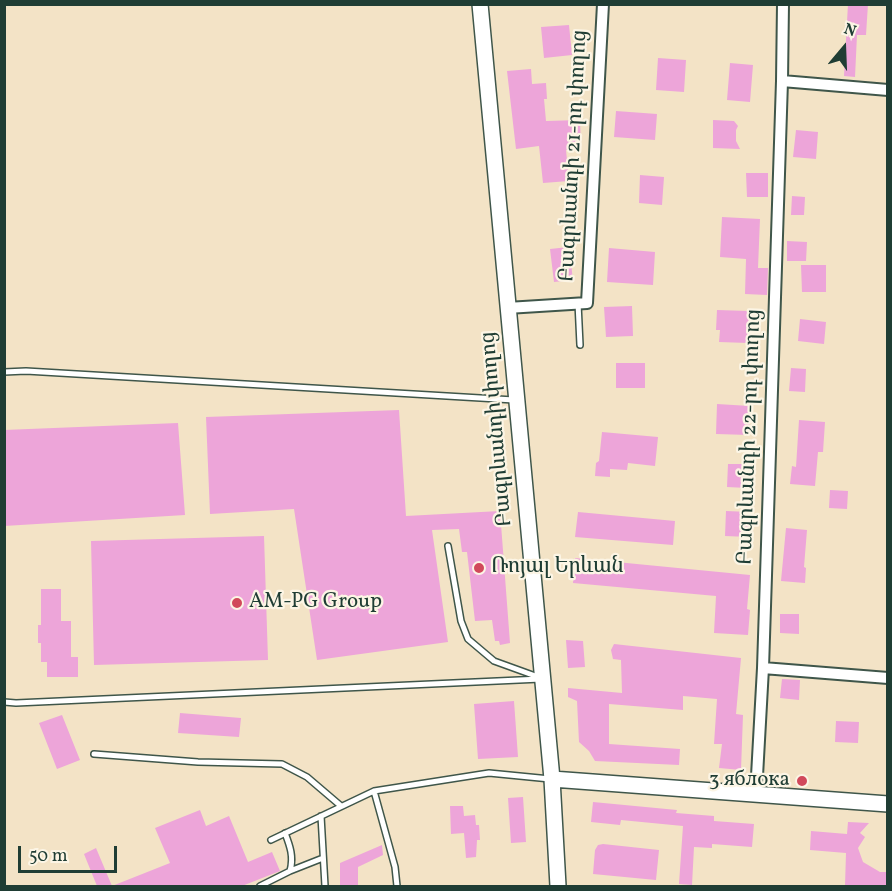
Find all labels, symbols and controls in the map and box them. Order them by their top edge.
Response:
north arrow [814,18,874,78]
text: N [841,19,859,43]
street label: Բագրևանդի 21-րդ փողոց [556,29,594,283]
street label: Բագրևանդի 22-րդ փողոց [734,309,768,565]
street label: Բագրևանդի փողոց [477,330,519,528]
place label: Ռոյալ Երևան [491,555,624,581]
marker: Ռոյալ Երևան [472,561,486,575]
place label: AM-PG Group [249,590,382,616]
marker: AM-PG Group [230,596,244,610]
place label: 3 яблока [709,768,790,794]
marker: 3 яблока [795,774,809,788]
scale bar [21,834,120,872]
text: 50 m [29,844,68,869]

